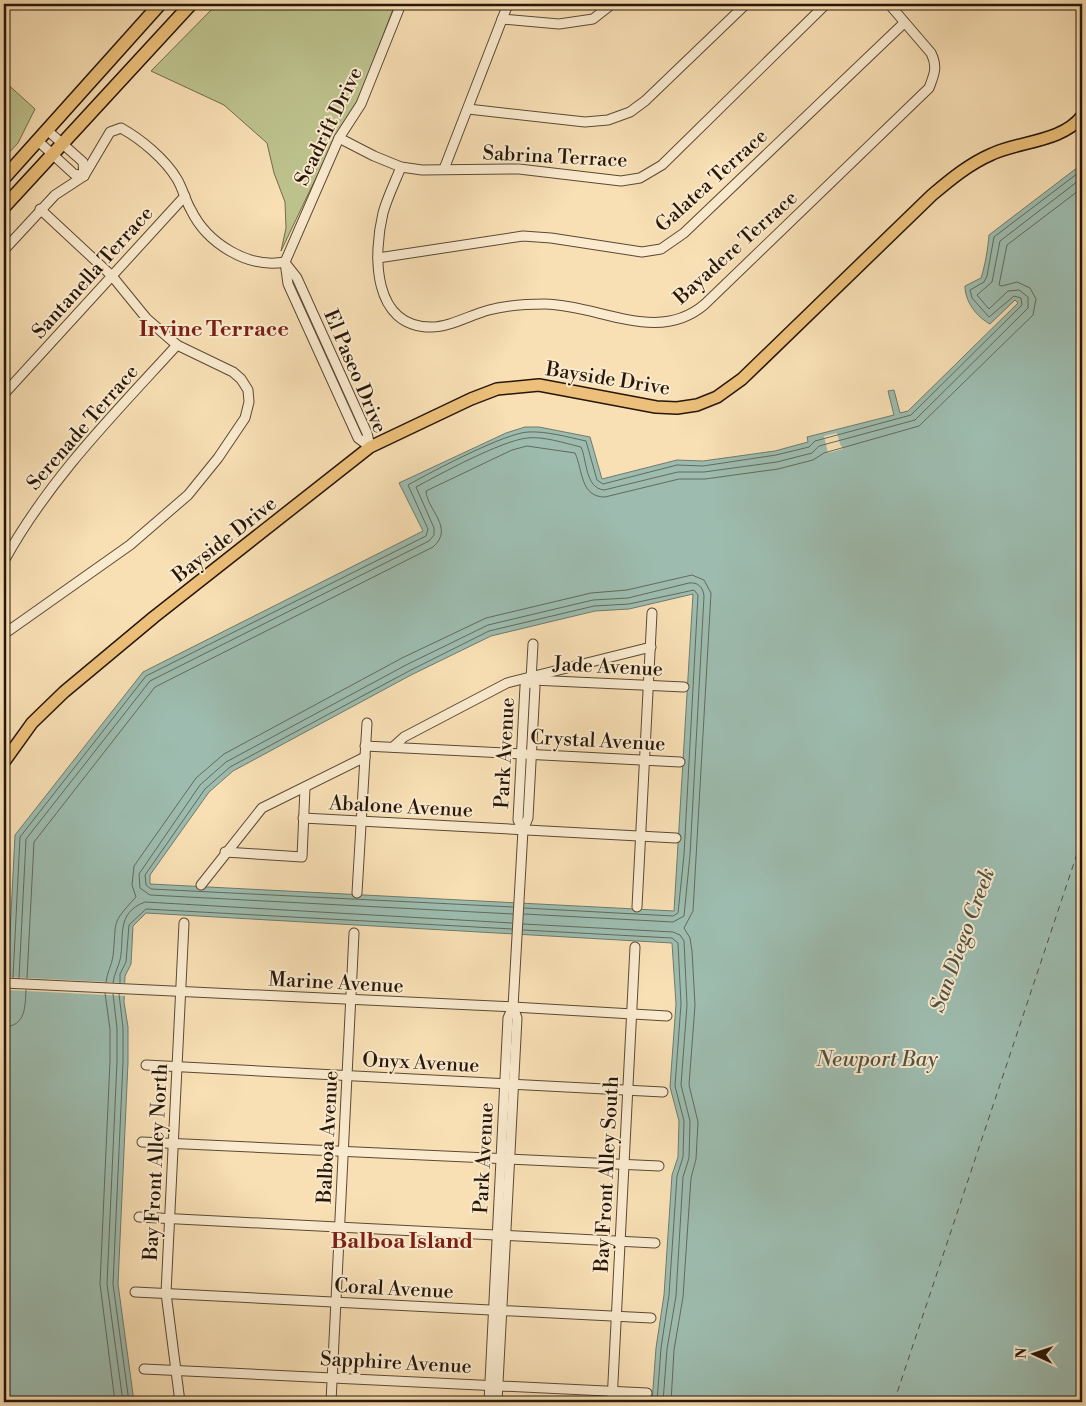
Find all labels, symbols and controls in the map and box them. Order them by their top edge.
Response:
street label: Seadrift Drive [290,63,369,190]
street label: Galatea Terrace [651,124,773,238]
street label: Sabrina Terrace [482,141,628,174]
street label: Bayadere Terrace [668,186,803,311]
street label: Santanella Terrace [27,202,159,344]
street label: El Paseo Drive [317,306,392,437]
district label: Irvine Terrace [139,316,289,343]
street label: Bayside Drive [543,357,672,402]
street label: Serenade Terrace [22,360,144,496]
street label: Bayside Drive [167,492,282,589]
street label: Jade Avenue [551,652,664,683]
street label: Park Avenue [490,697,521,809]
street label: Crystal Avenue [530,725,666,758]
street label: Abalone Avenue [327,791,474,824]
water label: San Diego Creek [925,864,1001,1016]
street label: Marine Avenue [268,967,404,1000]
water label: Newport Bay [815,1047,939,1073]
street label: Onyx Avenue [362,1048,480,1079]
street label: Bay Front Alley North [139,1063,174,1262]
street label: Balboa Avenue [312,1070,344,1205]
street label: Bay Front Alley South [590,1075,625,1274]
street label: Park Avenue [469,1102,500,1214]
district label: Balboa Island [331,1228,473,1255]
street label: Coral Avenue [334,1274,454,1305]
north arrow [1008,1328,1058,1378]
street label: Sapphire Avenue [319,1347,472,1380]
text: N [1013,1347,1031,1359]

